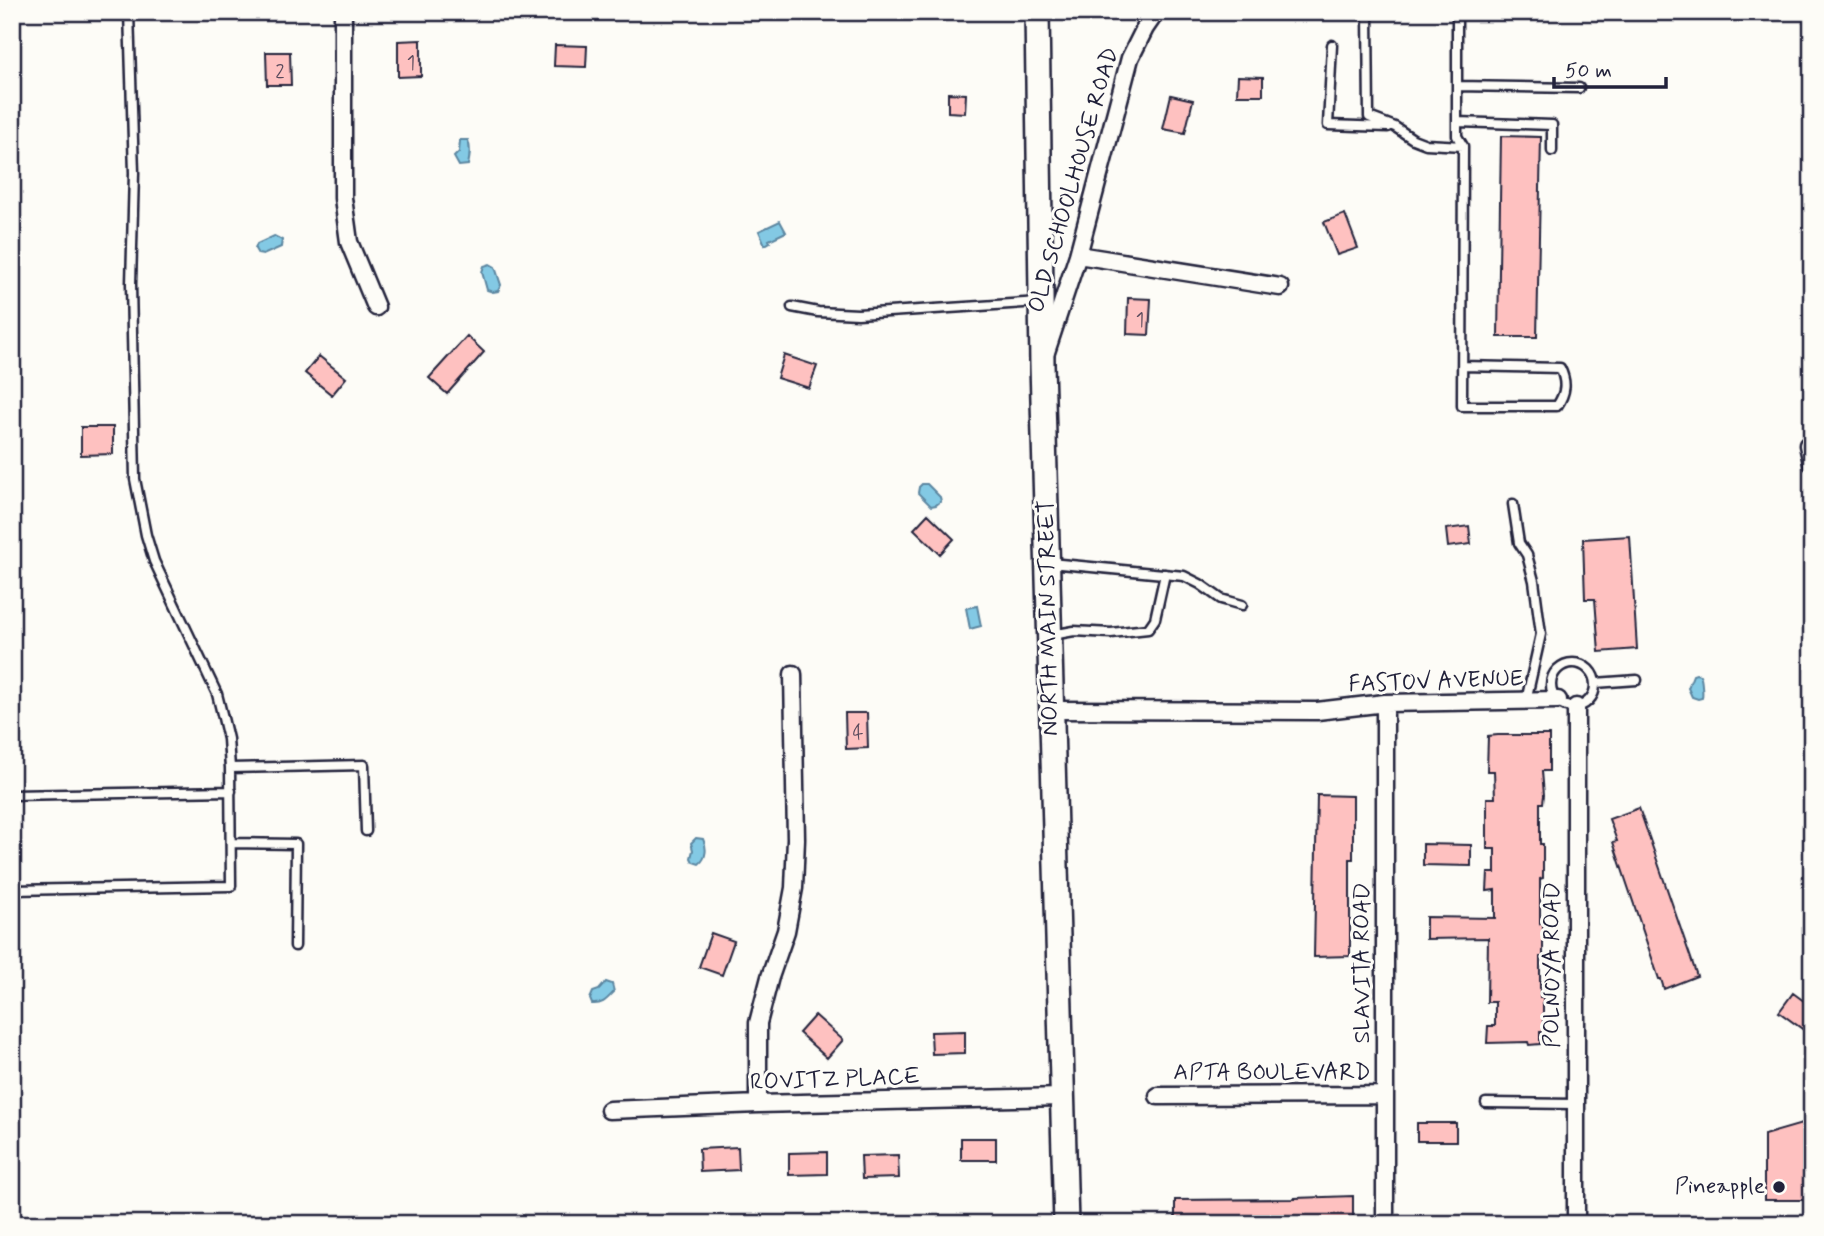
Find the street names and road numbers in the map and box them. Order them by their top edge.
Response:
street label: OLD SCHOOLHOUSE ROAD [1022,44,1126,316]
street label: NORTH MAIN STREET [1032,500,1066,736]
street label: FASTOV AVENUE [1348,664,1524,700]
street label: POLNOYA ROAD [1538,882,1568,1048]
street label: SLAVITA ROAD [1348,883,1378,1043]
street label: APTA BOULEVARD [1173,1058,1371,1088]
street label: ROVITZ PLACE [750,1062,920,1098]

